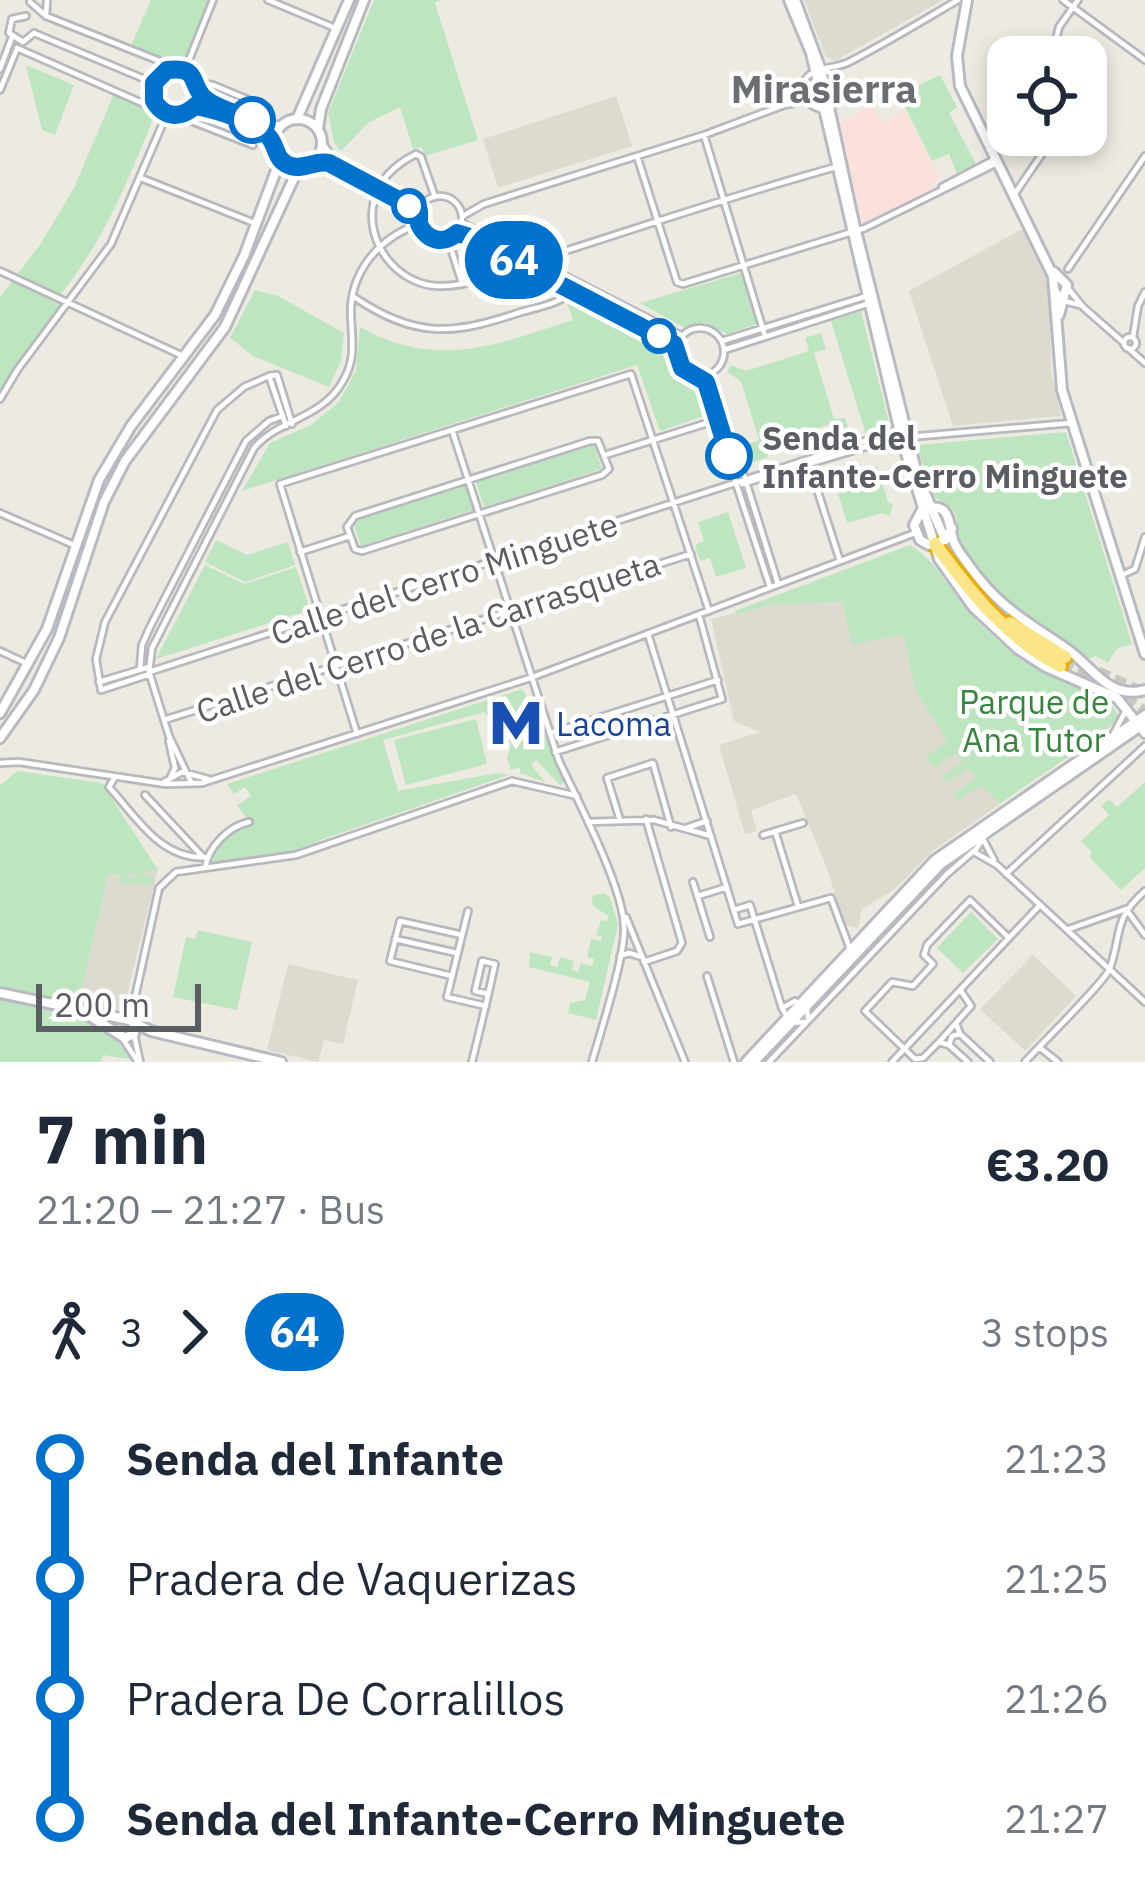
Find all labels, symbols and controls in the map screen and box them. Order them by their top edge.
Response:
map controls [987,36,1107,156]
button: locate [987,36,1107,156]
district label: Mirasierra [731,63,917,114]
unlabelled marker [230,98,274,142]
unlabelled marker [393,190,425,222]
line badge: 64 [460,221,568,299]
text: 64 [489,232,539,287]
unlabelled marker [643,320,675,352]
place label: Senda del Infante-Cerro Minguete [762,416,1128,497]
marker: Senda del Infante-Cerro Minguete [707,434,751,478]
street label: Calle del Cerro Minguete [265,502,623,654]
street label: Calle del Cerro de la Carrasqueta [191,542,665,732]
park label: Parque de Ana Tutor [959,680,1109,761]
metro station icon: Lacoma [487,694,545,752]
place label: Lacoma [556,702,671,745]
scale bar [36,978,201,1031]
text: 200 m [54,983,150,1026]
text: 7 min [36,1096,208,1182]
text: €3.20 [986,1135,1109,1193]
text: 21:20 – 21:27 · Bus [36,1184,385,1235]
icon: walk [36,1299,102,1365]
icon: forward [161,1299,227,1365]
text: 64 [269,1304,320,1359]
text: 3 [120,1307,143,1358]
text: 3 stops [981,1307,1109,1358]
text: Senda del Infante [126,1429,504,1487]
text: 21:23 [1004,1433,1109,1484]
text: Pradera de Vaquerizas [126,1549,577,1607]
text: 21:25 [1004,1553,1109,1604]
text: Pradera De Corralillos [126,1669,565,1727]
text: 21:26 [1004,1673,1109,1724]
text: Senda del Infante-Cerro Minguete [126,1789,846,1847]
text: 21:27 [1004,1793,1109,1844]

